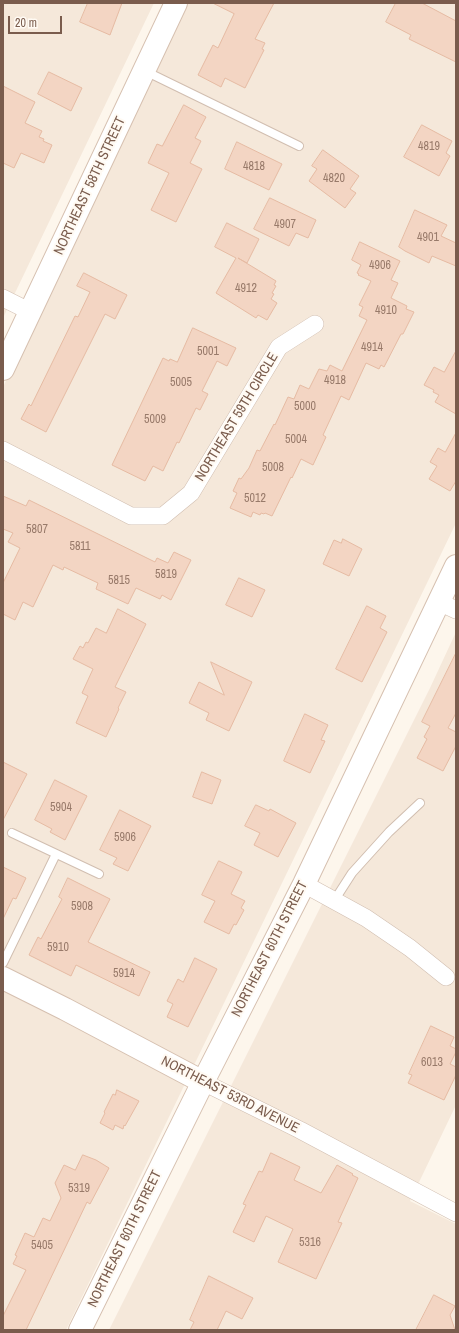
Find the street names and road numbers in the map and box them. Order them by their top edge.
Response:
street label: NORTHEAST 58TH STREET [51,114,129,258]
street label: NORTHEAST 59TH CIRCLE [192,350,282,484]
street label: NORTHEAST 60TH STREET [228,878,312,1020]
street label: NORTHEAST 53RD AVENUE [158,1053,302,1137]
street label: NORTHEAST 60TH STREET [84,1168,166,1310]

